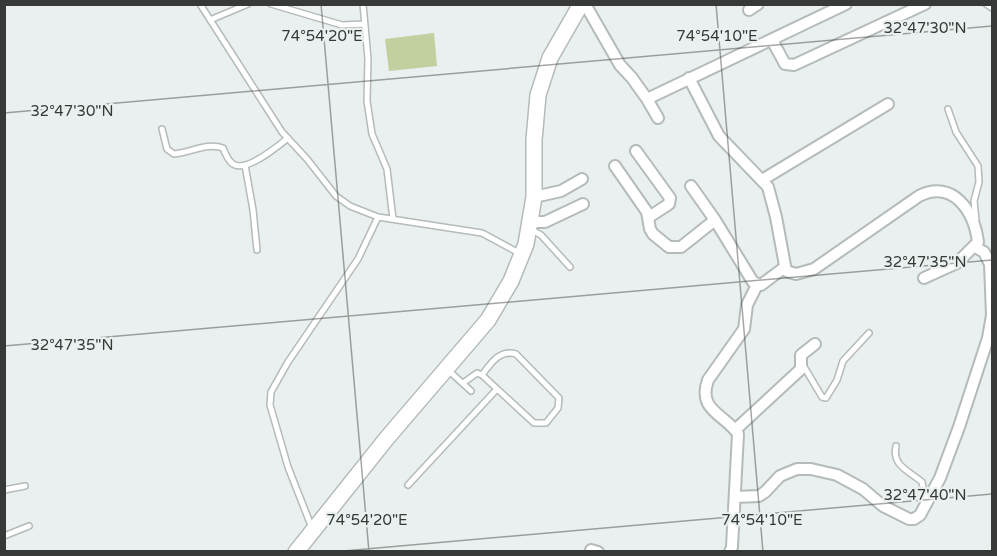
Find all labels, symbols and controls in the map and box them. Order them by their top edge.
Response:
text: 32°47'30"N [883,19,967,37]
text: 74°54'20"E [281,27,363,45]
text: 74°54'10"E [676,27,758,45]
text: 32°47'30"N [30,102,114,120]
text: 32°47'35"N [883,253,967,271]
text: 32°47'35"N [30,336,114,354]
text: 32°47'40"N [883,486,967,504]
text: 74°54'20"E [326,511,408,529]
text: 74°54'10"E [721,511,803,529]

